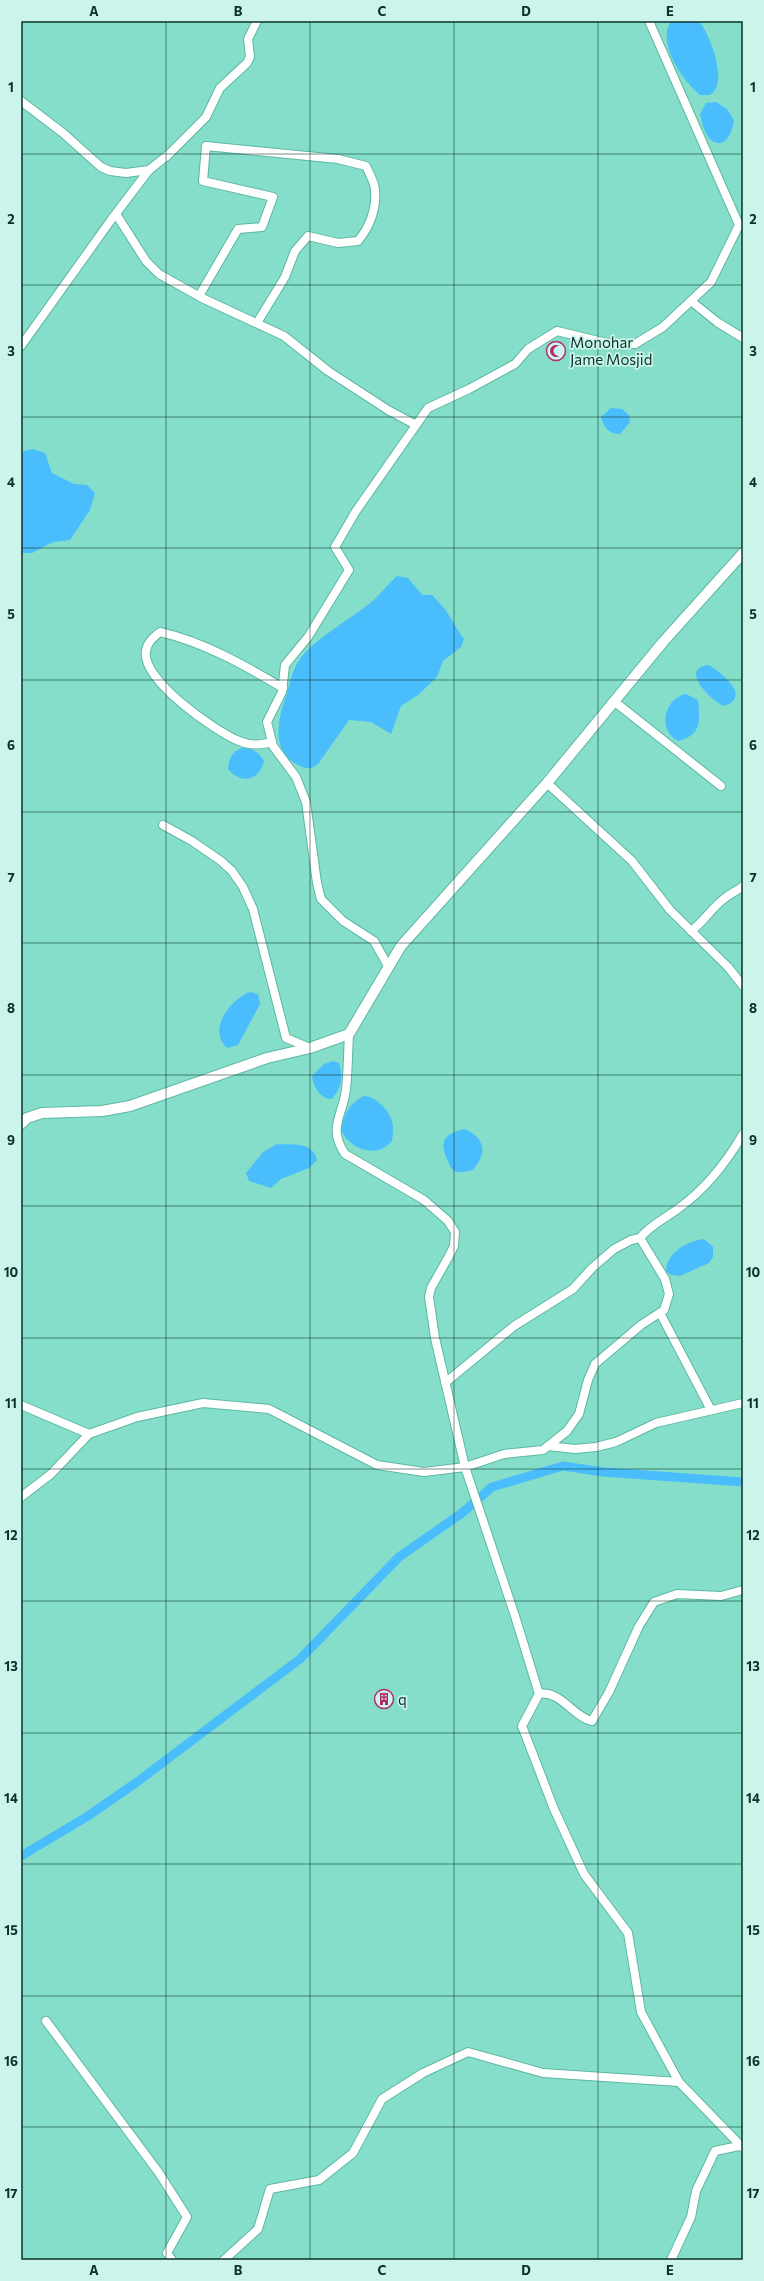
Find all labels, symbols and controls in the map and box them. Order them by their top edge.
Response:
text: A [89,3,99,19]
text: B [234,3,243,19]
text: C [378,3,387,19]
text: D [521,3,531,19]
text: E [666,3,674,19]
text: 1 [8,79,14,95]
text: 1 [750,79,756,95]
text: 2 [7,211,15,227]
text: 2 [749,211,757,227]
place label: Monohar Jame Mosjid [570,333,652,368]
mosque icon: Monohar Jame Mosjid [545,340,567,362]
text: 3 [7,343,15,359]
text: 3 [749,343,757,359]
text: 4 [7,474,15,490]
text: 4 [749,474,757,490]
text: 5 [7,606,15,622]
text: 5 [749,606,757,622]
text: 6 [7,737,15,753]
text: 6 [749,737,757,753]
text: 7 [7,869,15,885]
text: 7 [749,869,757,885]
text: 8 [7,1000,15,1016]
text: 8 [749,1000,757,1016]
text: 9 [7,1132,15,1148]
text: 9 [749,1132,757,1148]
text: 10 [4,1264,19,1280]
text: 10 [746,1264,761,1280]
text: 11 [5,1395,17,1411]
text: 11 [747,1395,759,1411]
text: 12 [4,1527,18,1543]
text: 12 [746,1527,760,1543]
text: 13 [4,1658,18,1674]
text: 13 [746,1658,760,1674]
building icon: q [373,1688,395,1710]
place label: q [398,1690,407,1708]
text: 14 [4,1790,18,1806]
text: 14 [746,1790,760,1806]
text: 15 [4,1922,18,1938]
text: 15 [746,1922,760,1938]
text: 16 [4,2053,18,2069]
text: 16 [746,2053,760,2069]
text: 17 [4,2185,18,2201]
text: 17 [746,2185,760,2201]
text: A [89,2262,99,2278]
text: B [234,2262,243,2278]
text: C [378,2262,387,2278]
text: D [521,2262,531,2278]
text: E [666,2262,674,2278]

